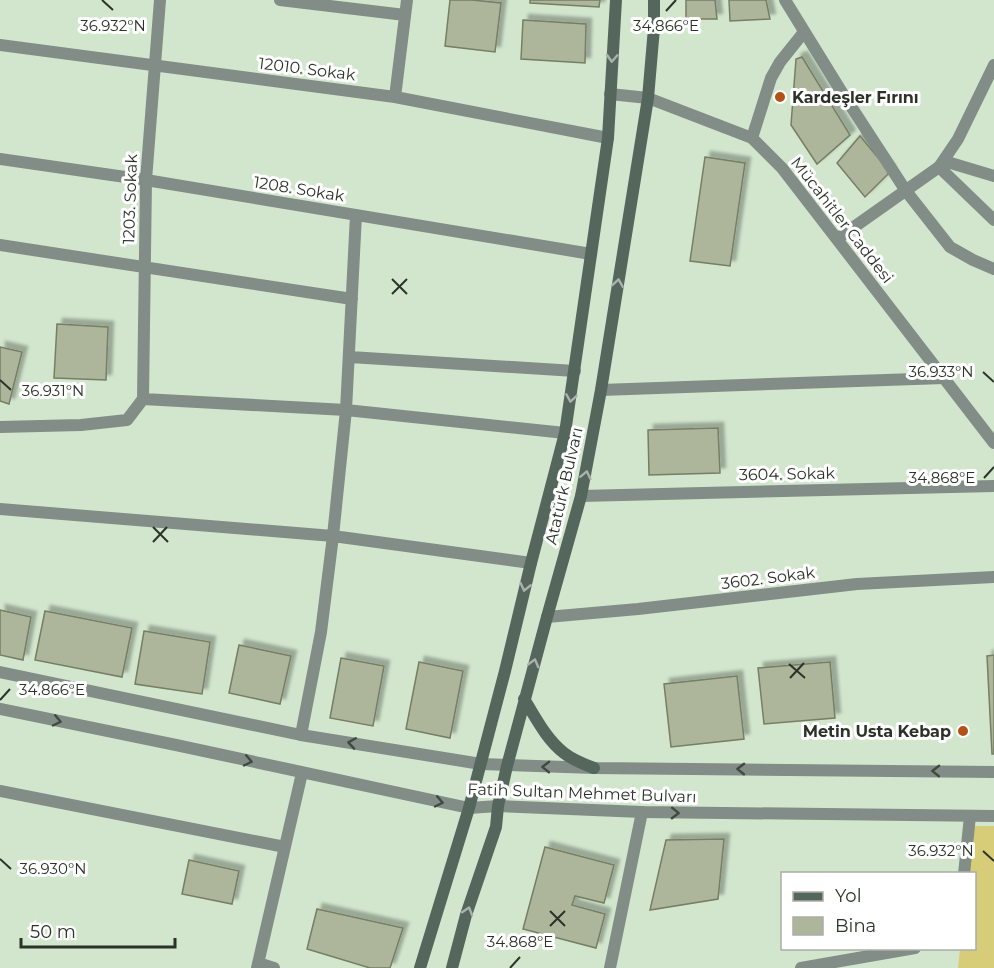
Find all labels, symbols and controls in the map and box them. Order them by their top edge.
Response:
text: 36.932°N [80,16,146,35]
text: 34.866°E [633,16,699,35]
street label: 12010. Sokak [257,54,357,84]
one-way arrow [606,54,619,63]
place label: Kardeşler Fırını [792,88,919,108]
marker: Kardeşler Fırını [773,90,787,104]
street label: 1203. Sokak [119,153,141,244]
street label: Mücahitler Caddesi [787,153,897,287]
street label: 1208. Sokak [252,172,346,206]
one-way arrow [612,278,624,287]
text: 36.933°N [908,362,974,381]
text: 36.931°N [22,381,84,400]
one-way arrow [565,392,578,402]
street label: Atatürk Bulvarı [541,425,587,547]
street label: 3604. Sokak [739,464,836,484]
text: 34.868°E [909,468,975,487]
one-way arrow [579,470,592,480]
street label: 3602. Sokak [720,563,816,593]
one-way arrow [519,582,532,592]
one-way arrow [527,658,539,669]
text: 34.866°E [19,680,85,699]
one-way arrow [52,714,62,727]
place label: Metin Usta Kebap [803,722,951,741]
marker: Metin Usta Kebap [956,724,970,738]
one-way arrow [348,737,358,750]
one-way arrow [243,754,253,767]
one-way arrow [541,760,550,773]
one-way arrow [736,763,745,775]
one-way arrow [931,765,940,777]
street label: Fatih Sultan Mehmet Bulvarı [467,780,697,806]
one-way arrow [434,795,444,808]
one-way arrow [670,807,679,819]
text: 36.932°N [908,841,974,860]
text: 36.930°N [20,859,86,878]
legend [781,872,976,950]
text: Yol [835,885,861,907]
one-way arrow [460,907,473,917]
scale bar [21,911,176,949]
text: Bina [835,915,876,937]
text: 50 m [30,921,76,943]
text: 34.868°E [487,932,553,951]

